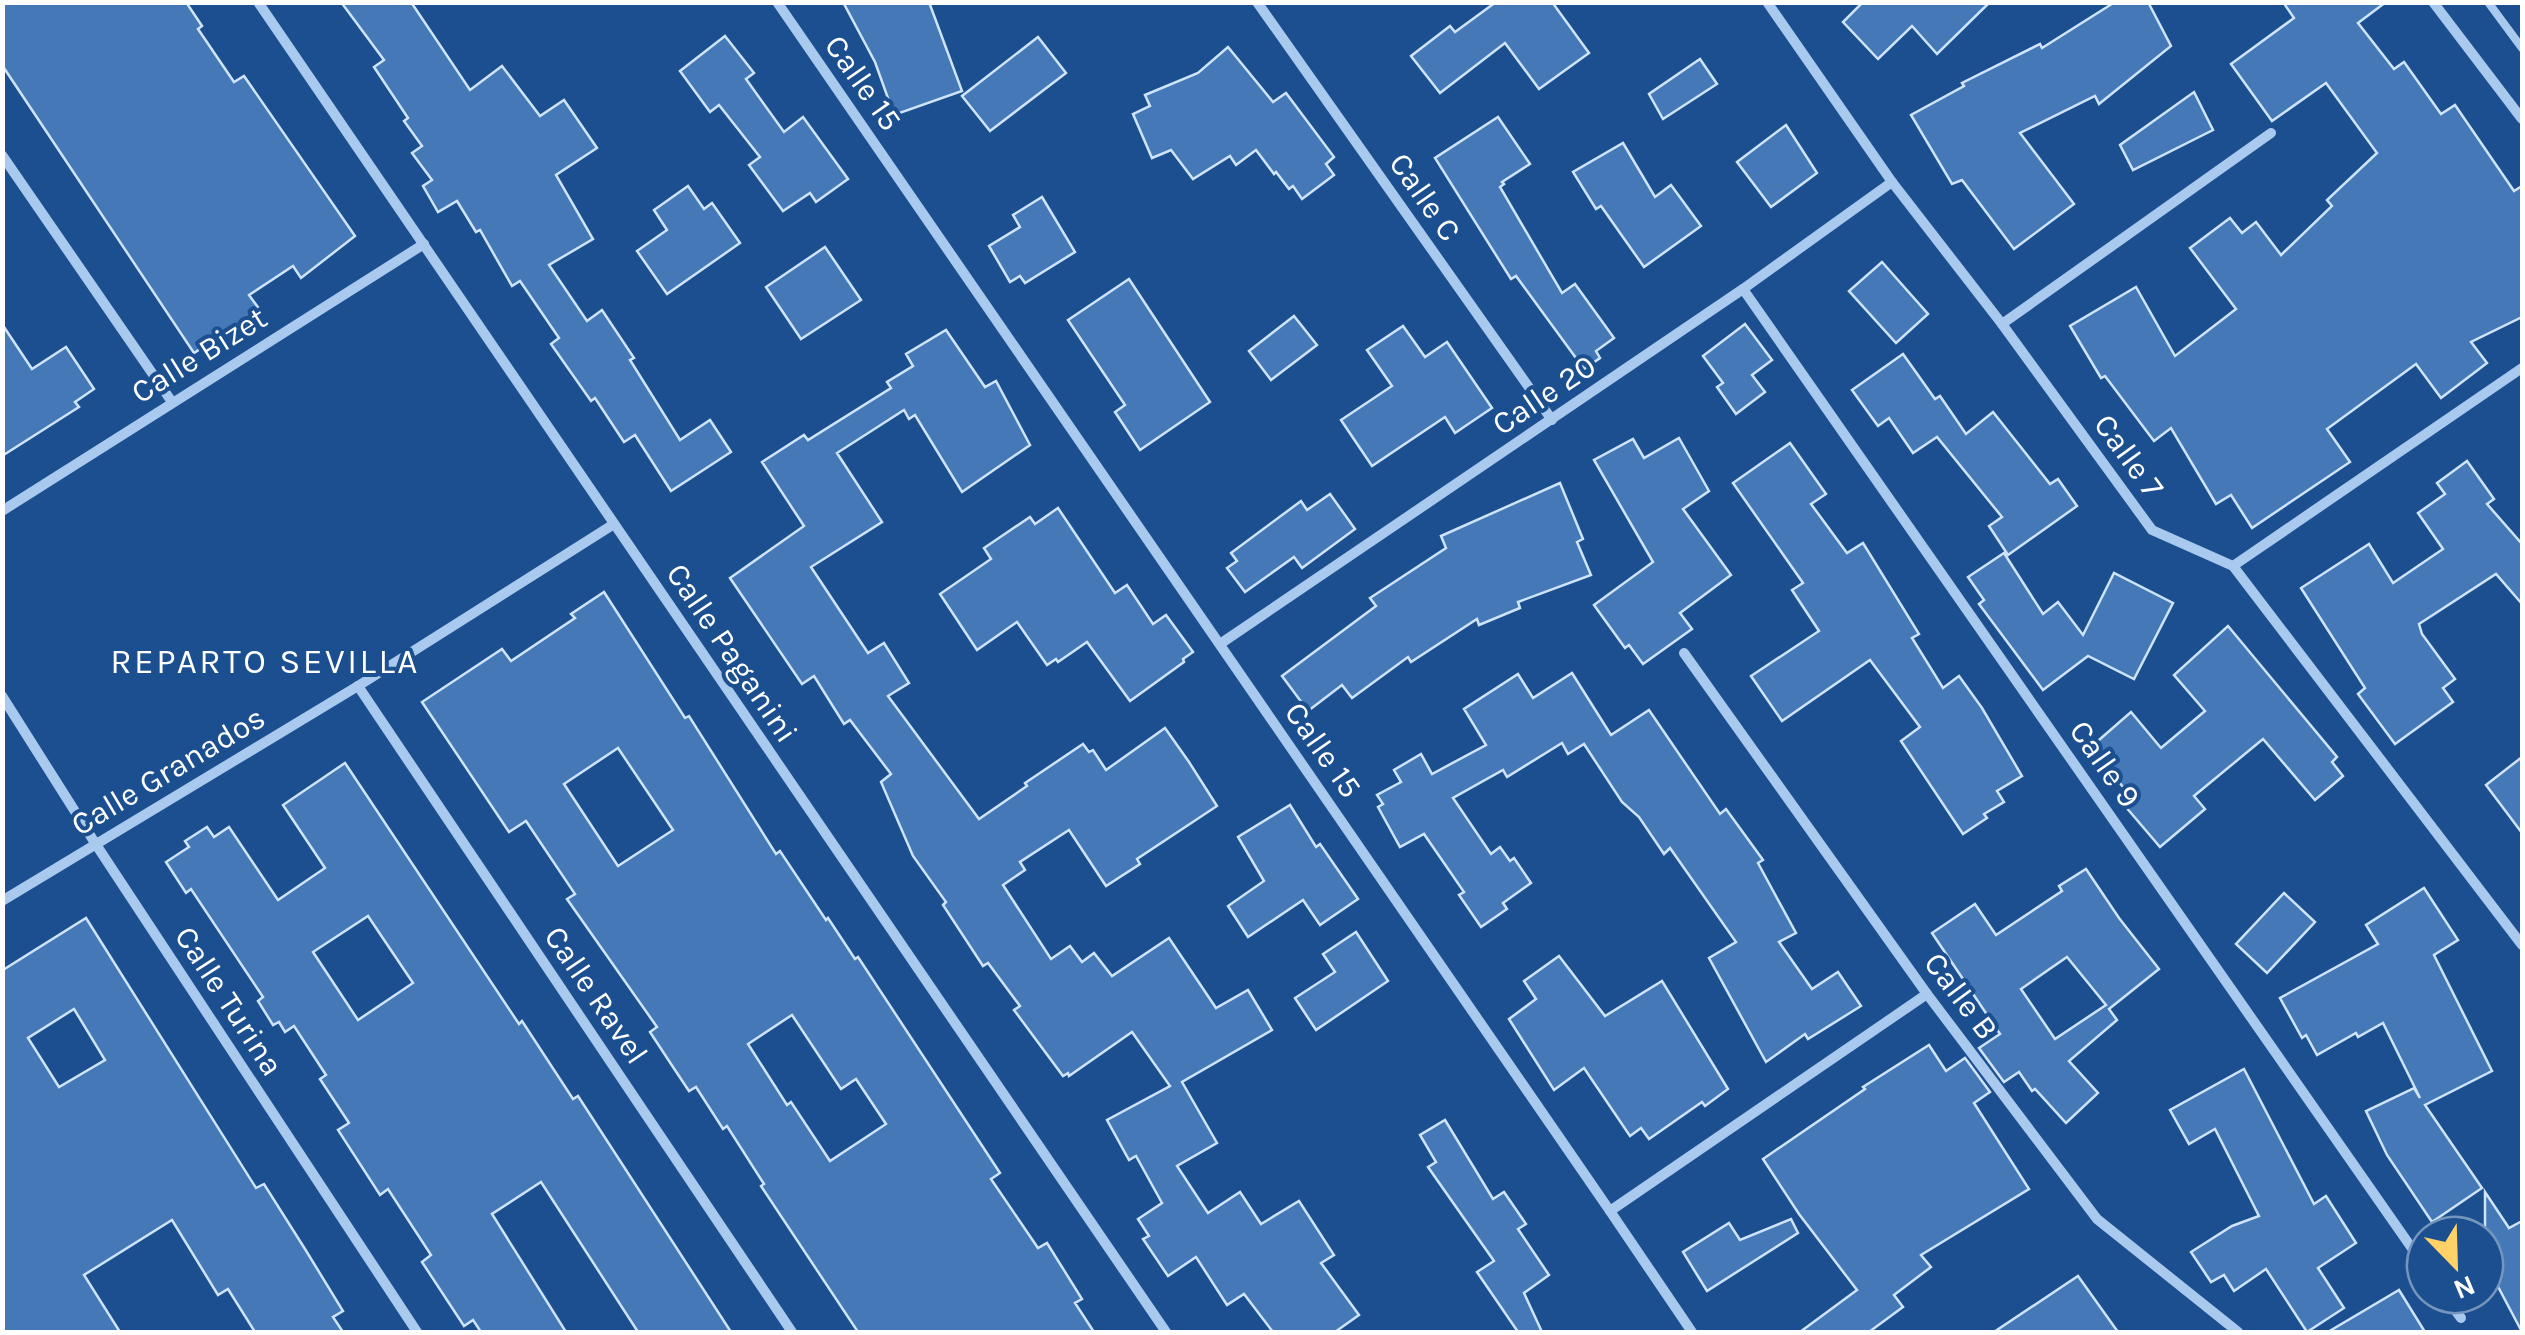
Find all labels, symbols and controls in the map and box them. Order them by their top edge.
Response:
street label: Calle 15 [817,28,909,138]
street label: Calle C [1382,146,1468,248]
street label: Calle Bizet [125,299,273,411]
street label: Calle 20 [1485,347,1603,443]
street label: Calle 7 [2086,407,2172,505]
street label: Calle Paganini [659,556,805,750]
district label: REPARTO SEVILLA [110,641,420,682]
street label: Calle 15 [1277,695,1369,805]
street label: Calle Granados [65,699,271,843]
street label: Calle 9 [2062,713,2148,815]
street label: Calle Turina [167,919,291,1083]
street label: Calle Ravel [537,919,655,1071]
street label: Calle B [1916,945,2006,1047]
north arrow [2405,1215,2505,1315]
text: N [2449,1268,2480,1307]

